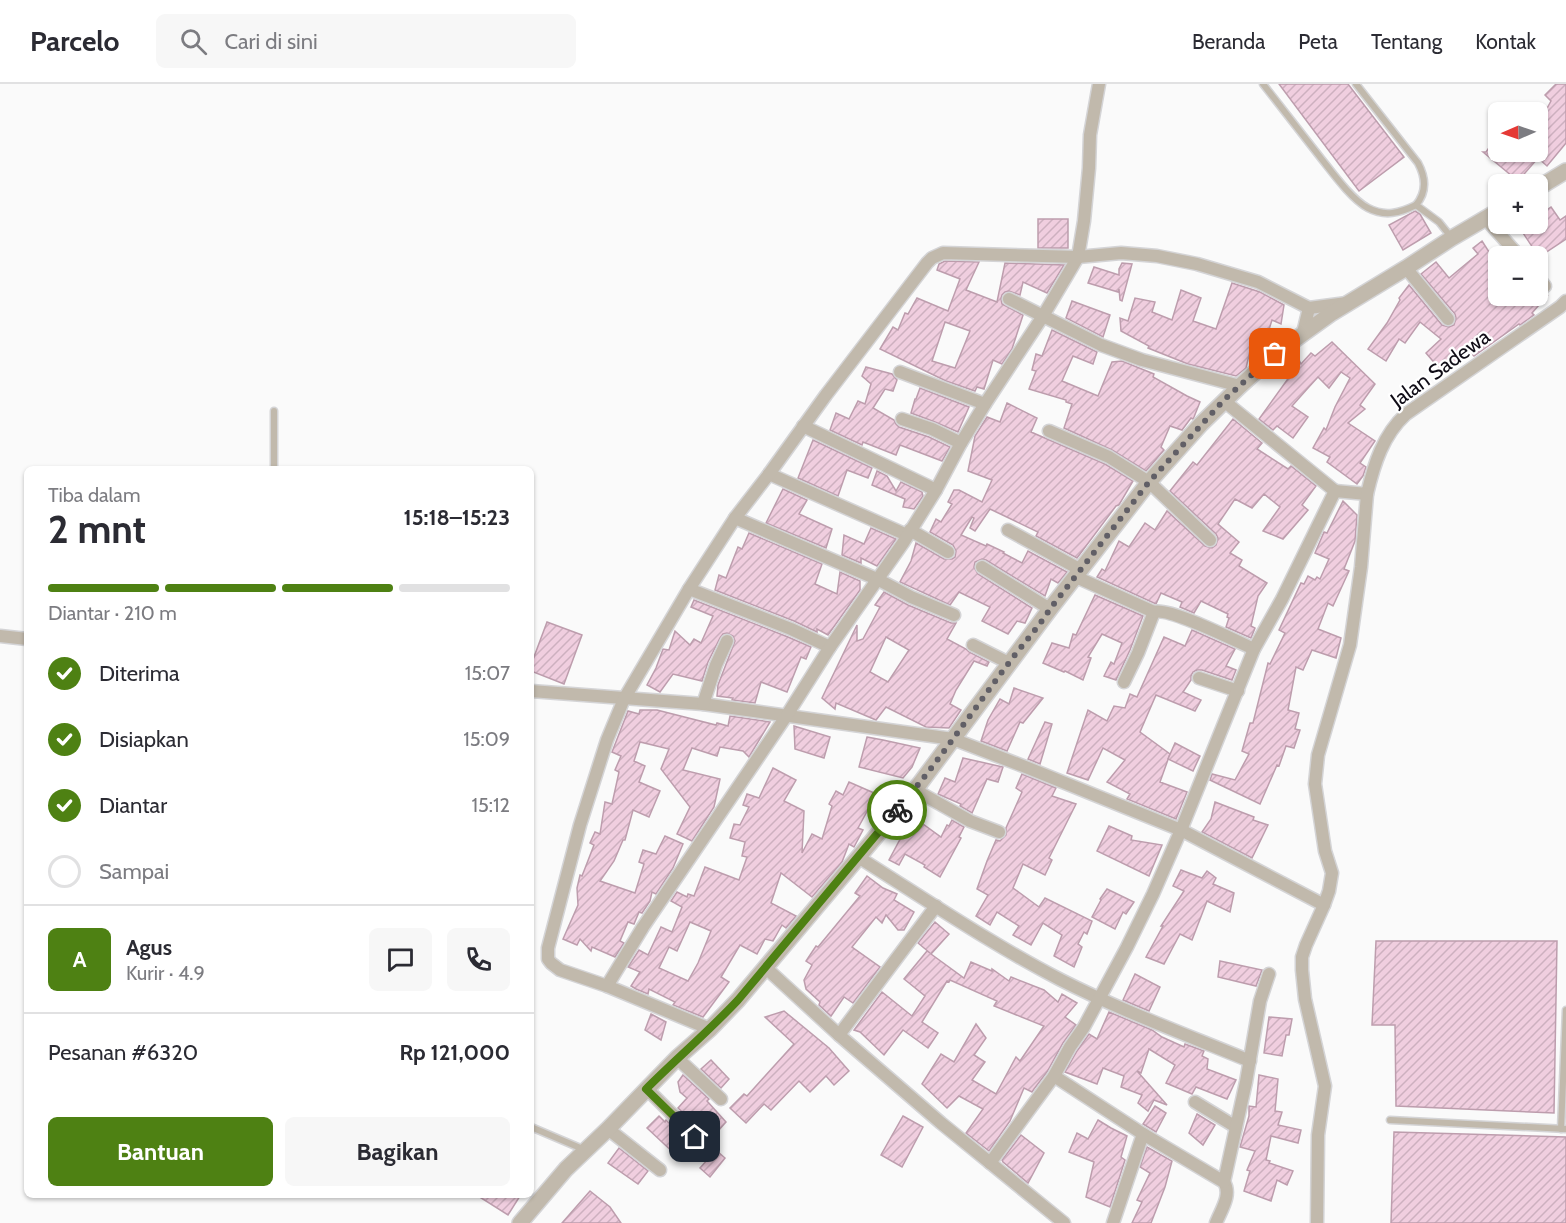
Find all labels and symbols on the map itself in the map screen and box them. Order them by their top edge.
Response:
north arrow [1488,102,1548,162]
street label: Jalan Sadewa [1385,324,1495,413]
pin [1249,328,1300,379]
courier [867,780,927,840]
pin [669,1111,720,1162]

